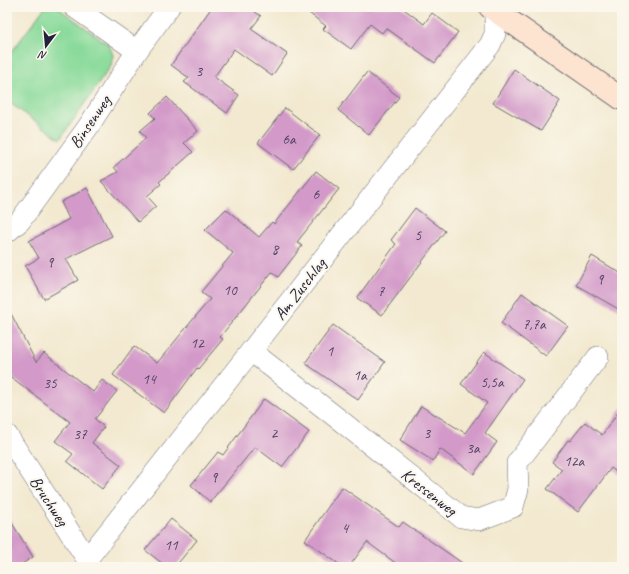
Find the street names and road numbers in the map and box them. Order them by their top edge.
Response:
street label: Binsenweg [65,90,116,152]
street label: Am Zuschlag [269,253,331,324]
street label: Kressenweg [397,464,462,521]
street label: Bruchweg [25,472,74,532]

